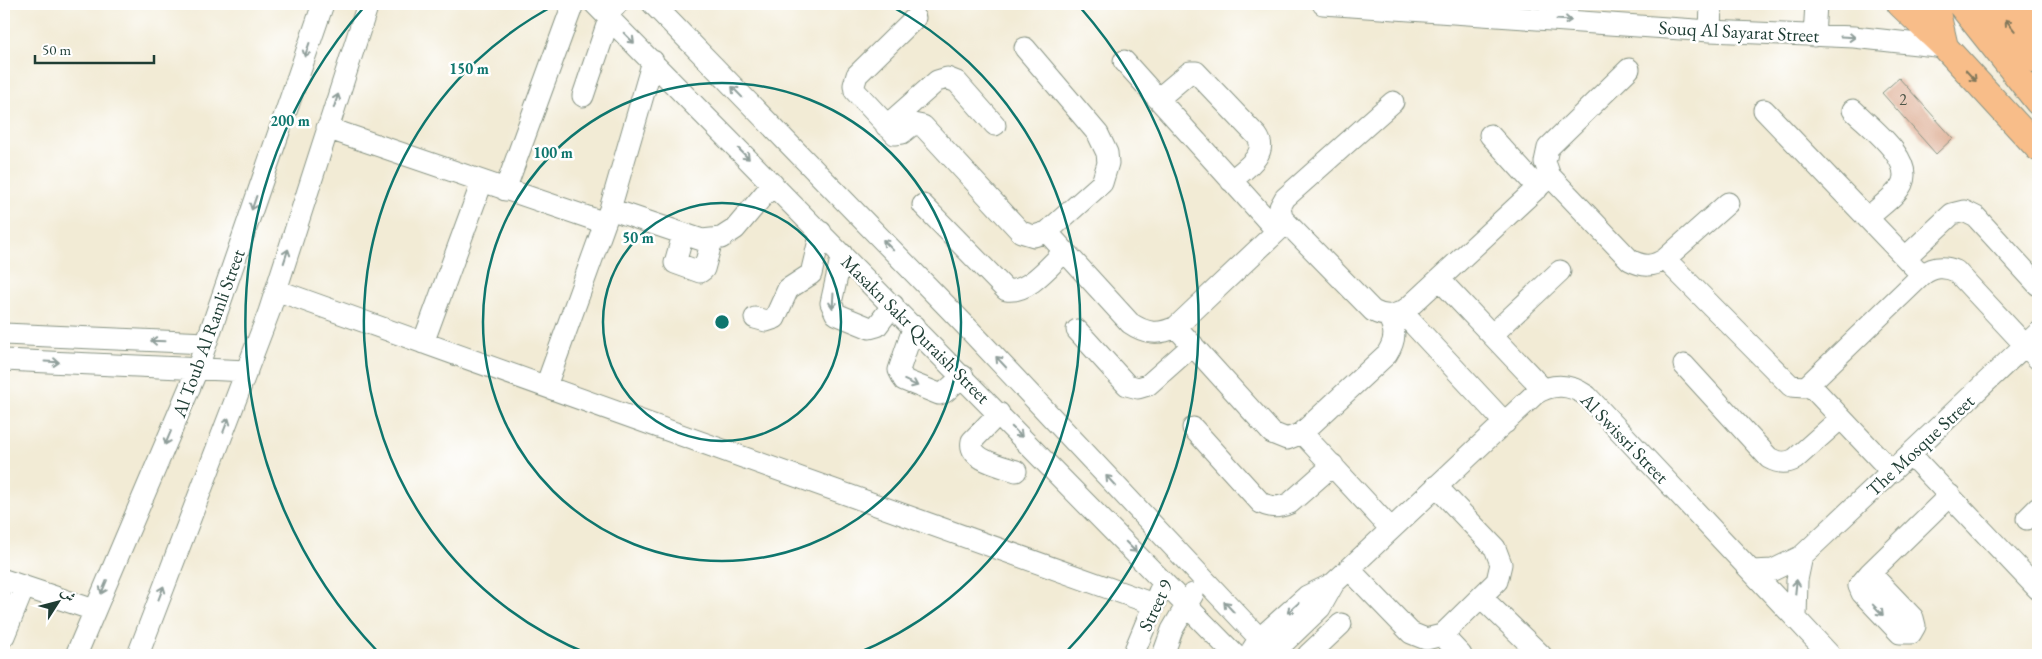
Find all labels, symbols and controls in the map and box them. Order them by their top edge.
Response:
one-way arrow [1555,15,1571,24]
street label: Souq Al Sayarat Street [1658,15,1820,48]
one-way arrow [2004,19,2015,32]
scale bar [35,32,154,64]
one-way arrow [623,32,636,44]
one-way arrow [1840,32,1856,42]
text: 50 m [42,40,71,59]
one-way arrow [302,42,311,57]
text: 150 m [449,59,489,78]
one-way arrow [1965,69,1977,82]
one-way arrow [731,86,743,98]
house number: 2 [1899,89,1907,110]
one-way arrow [331,93,341,109]
text: 200 m [270,111,310,130]
text: 100 m [533,143,573,162]
one-way arrow [738,147,750,160]
one-way arrow [249,195,258,211]
text: 50 m [622,228,654,247]
one-way arrow [882,239,894,252]
street label: Al Toub Al Ramli Street [166,246,251,422]
one-way arrow [282,248,292,264]
street label: Masakn Sakr Quraish Street [836,250,996,409]
one-way arrow [828,293,837,309]
centre of rings [713,313,731,331]
one-way arrow [150,336,166,345]
one-way arrow [995,356,1006,369]
one-way arrow [44,358,60,367]
one-way arrow [903,379,918,389]
street label: Al Swissri Street [1574,387,1674,489]
street label: The Mosque Street [1861,389,1980,502]
one-way arrow [222,418,231,433]
one-way arrow [1011,425,1023,438]
one-way arrow [163,430,173,445]
one-way arrow [1105,475,1117,488]
one-way arrow [1125,541,1137,554]
street label: Street 9 [1133,575,1178,635]
north arrow [32,576,82,626]
one-way arrow [98,579,108,594]
one-way arrow [1791,579,1801,595]
text: ش [57,583,80,605]
one-way arrow [158,586,167,601]
one-way arrow [1223,601,1235,613]
one-way arrow [1287,602,1300,614]
one-way arrow [1872,604,1884,617]

